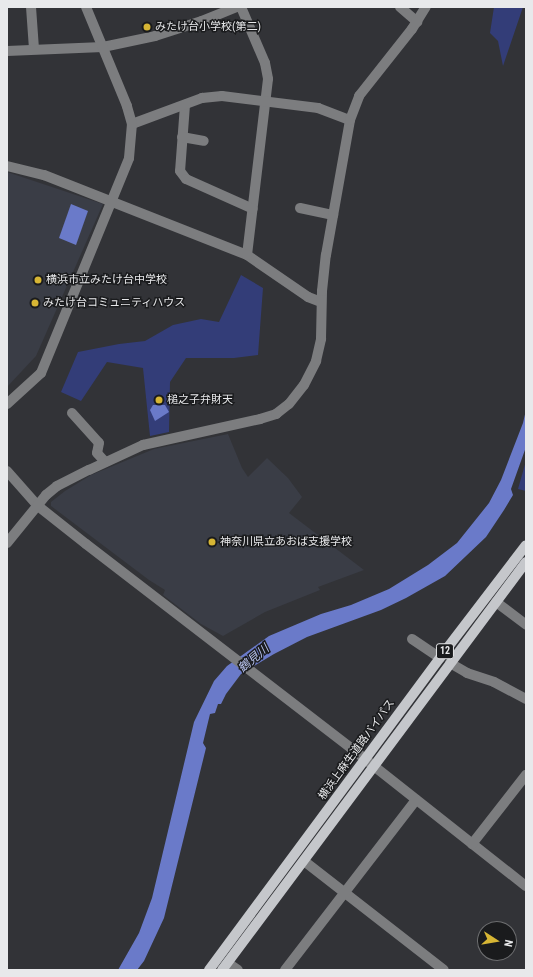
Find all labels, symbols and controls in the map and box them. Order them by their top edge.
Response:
place label: みたけ台小学校(第二) [155,20,261,34]
marker: みたけ台小学校(第二) [142,22,152,32]
place label: 横浜市立みたけ台中学校 [46,273,167,287]
marker: 横浜市立みたけ台中学校 [33,275,43,285]
place label: みたけ台コミュニティハウス [43,296,186,310]
marker: みたけ台コミュニティハウス [30,298,40,308]
place label: 槌之子弁財天 [167,393,233,407]
marker: 槌之子弁財天 [154,395,164,405]
place label: 神奈川県立あおば支援学校 [220,535,352,549]
marker: 神奈川県立あおば支援学校 [207,537,217,547]
water label: 鶴見川 [236,642,272,676]
road number: 12 [435,643,455,659]
street label: 横浜上麻生道路バイパス [316,697,398,803]
north arrow [477,921,517,961]
text: N [501,939,515,948]

